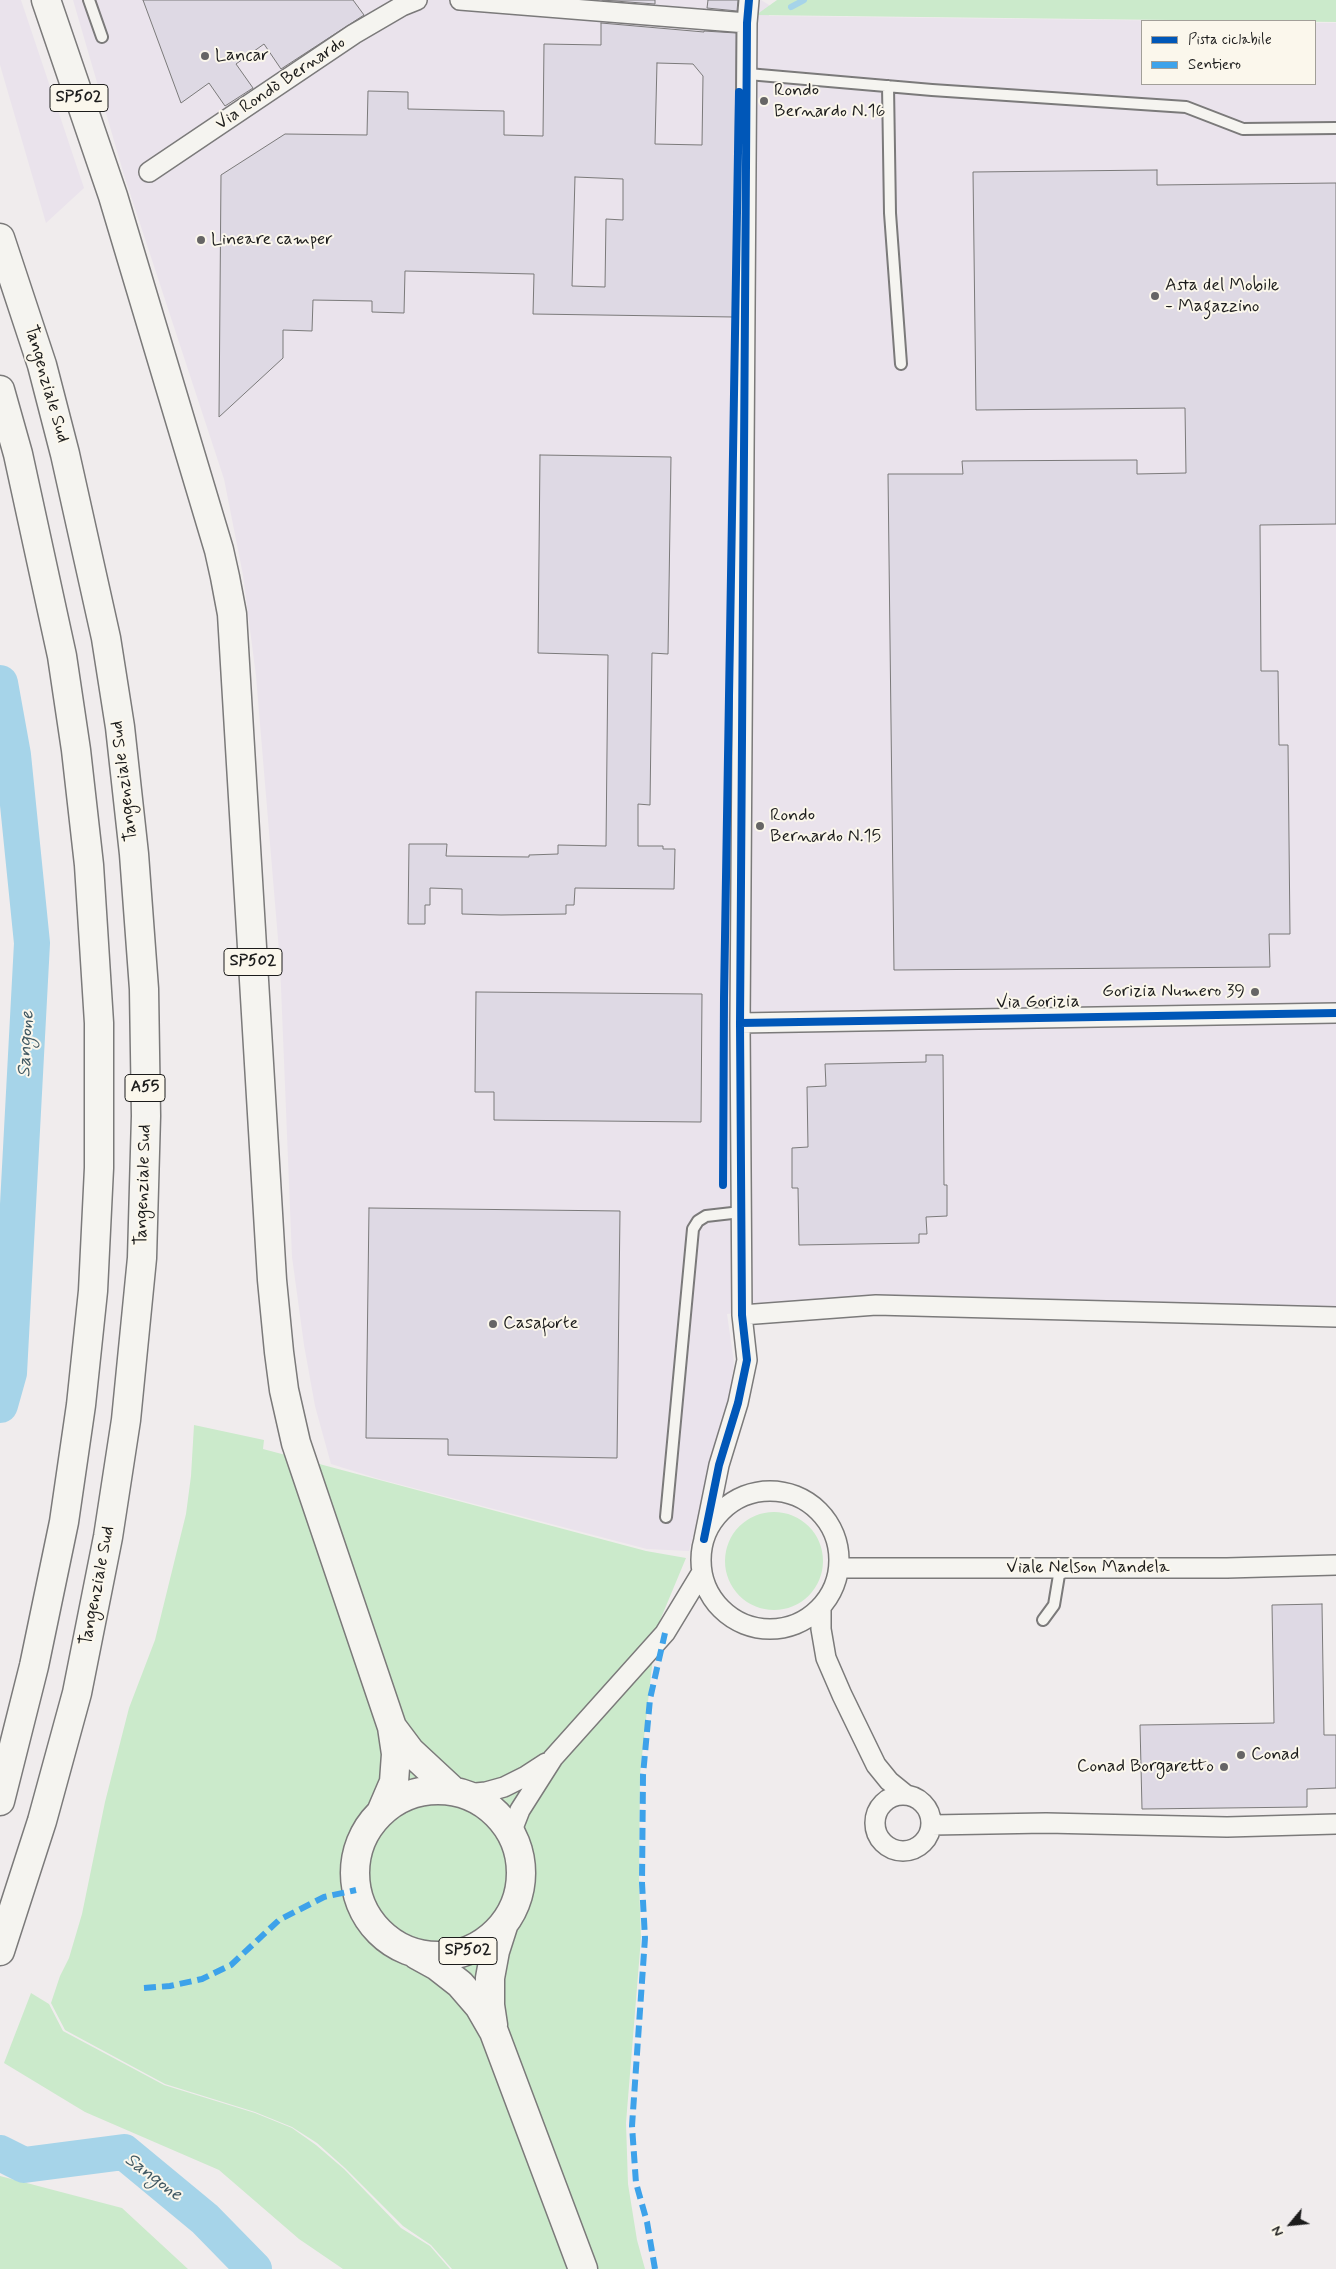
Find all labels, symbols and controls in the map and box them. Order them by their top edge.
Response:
legend [1141,20,1316,85]
text: Pista ciclabile [1188,30,1272,50]
street label: Via Rondò Bernardo [212,32,350,136]
place label: Lancar [215,45,269,67]
marker: Lancar [199,50,211,62]
text: Sentiero [1188,55,1241,75]
place label: Rondo Bernardo N.16 [774,80,885,122]
road number: SP502 [50,85,108,112]
marker: Rondo Bernardo N.16 [758,95,770,107]
place label: Lineare camper [211,229,333,251]
marker: Lineare camper [195,234,207,246]
place label: Asta del Mobile - Magazzino [1165,275,1279,318]
marker: Asta del Mobile - Magazzino [1149,290,1161,302]
street label: Tangenziale Sud [19,323,73,445]
street label: Tangenziale Sud [107,719,143,843]
place label: Rondo Bernardo N.15 [770,805,881,848]
marker: Rondo Bernardo N.15 [754,820,766,832]
road number: SP502 [224,949,282,976]
place label: Gorizia Numero 39 [1102,981,1245,1003]
marker: Gorizia Numero 39 [1249,986,1261,998]
street label: Via Gorizia [996,991,1080,1015]
water label: Sangone [14,1010,40,1078]
road number: A55 [125,1074,165,1102]
street label: Tangenziale Sud [131,1124,157,1246]
place label: Casaforte [503,1313,578,1335]
marker: Casaforte [487,1318,499,1330]
street label: Tangenziale Sud [76,1524,120,1648]
street label: Viale Nelson Mandela [1006,1557,1170,1579]
place label: Conad [1251,1744,1299,1766]
marker: Conad [1235,1749,1247,1761]
place label: Conad Borgaretto [1077,1756,1214,1778]
marker: Conad Borgaretto [1218,1761,1230,1773]
road number: SP502 [439,1938,497,1964]
water label: Sangone [120,2149,186,2207]
north arrow [1266,2199,1316,2249]
text: N [1268,2223,1288,2239]

